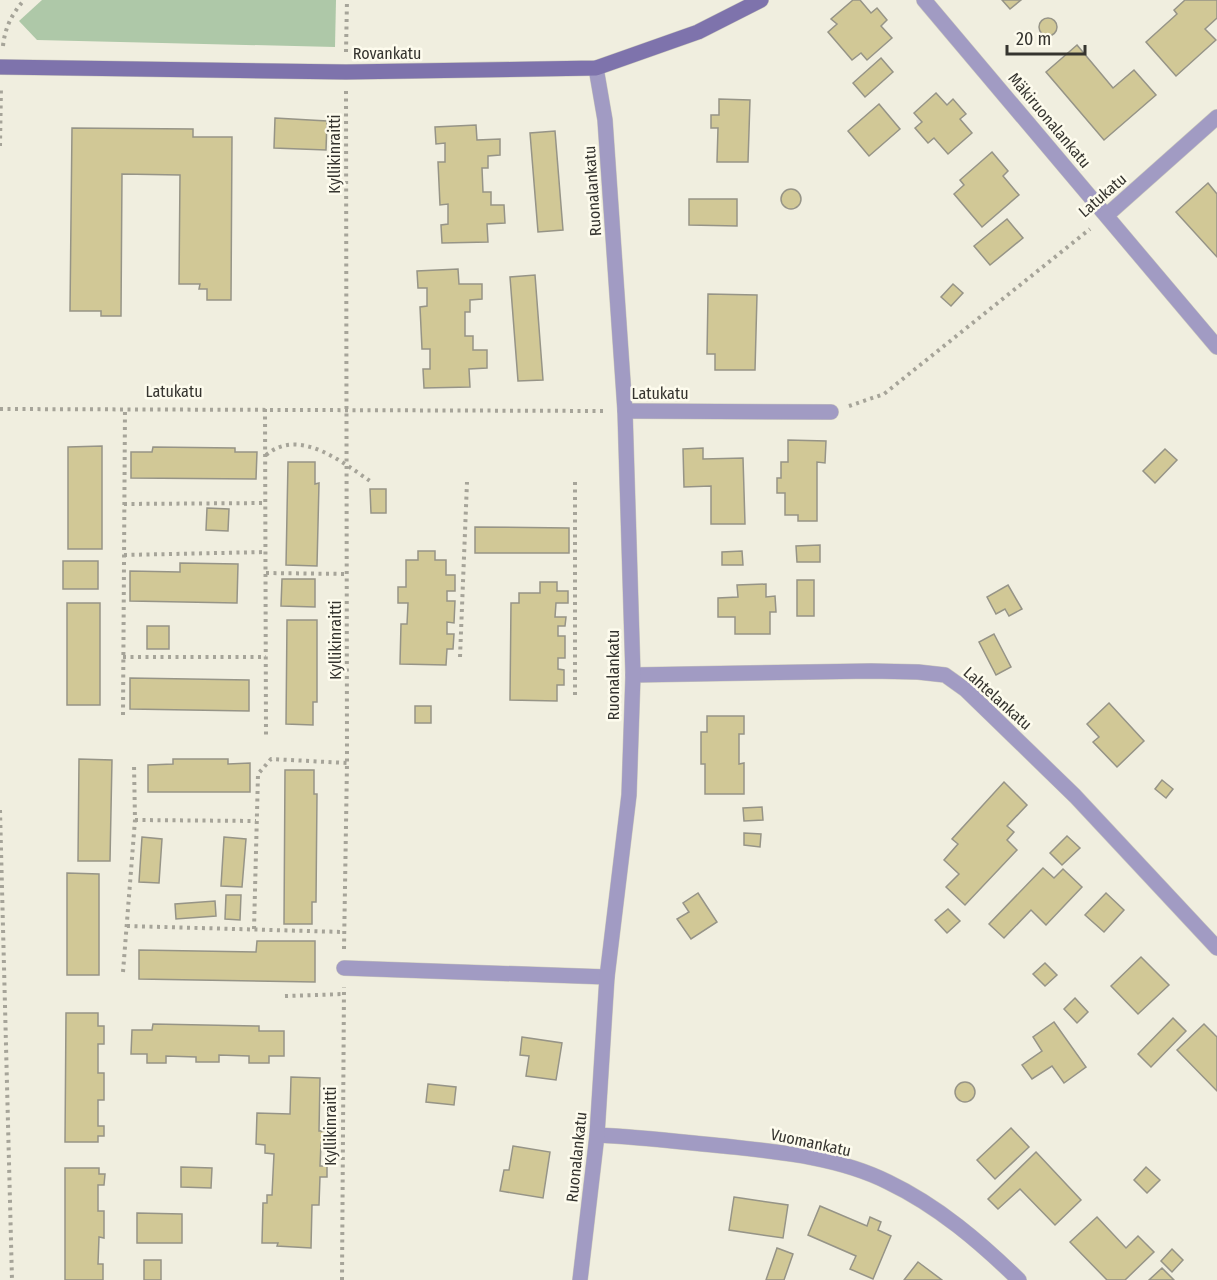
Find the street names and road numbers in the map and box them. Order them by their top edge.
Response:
street label: Rovankatu [353,44,421,63]
street label: Mäkiruonalankatu [1004,69,1095,172]
street label: Kyllikinraitti [325,114,344,194]
street label: Ruonalankatu [580,145,605,237]
street label: Latukatu [1075,169,1130,221]
street label: Latukatu [145,382,203,401]
street label: Latukatu [631,384,689,403]
street label: Kyllikinraitti [326,600,345,680]
street label: Ruonalankatu [604,630,623,720]
street label: Lahtelankatu [960,663,1036,734]
street label: Kyllikinraitti [321,1086,340,1166]
street label: Ruonalankatu [562,1111,591,1203]
street label: Vuomankatu [769,1125,853,1160]

